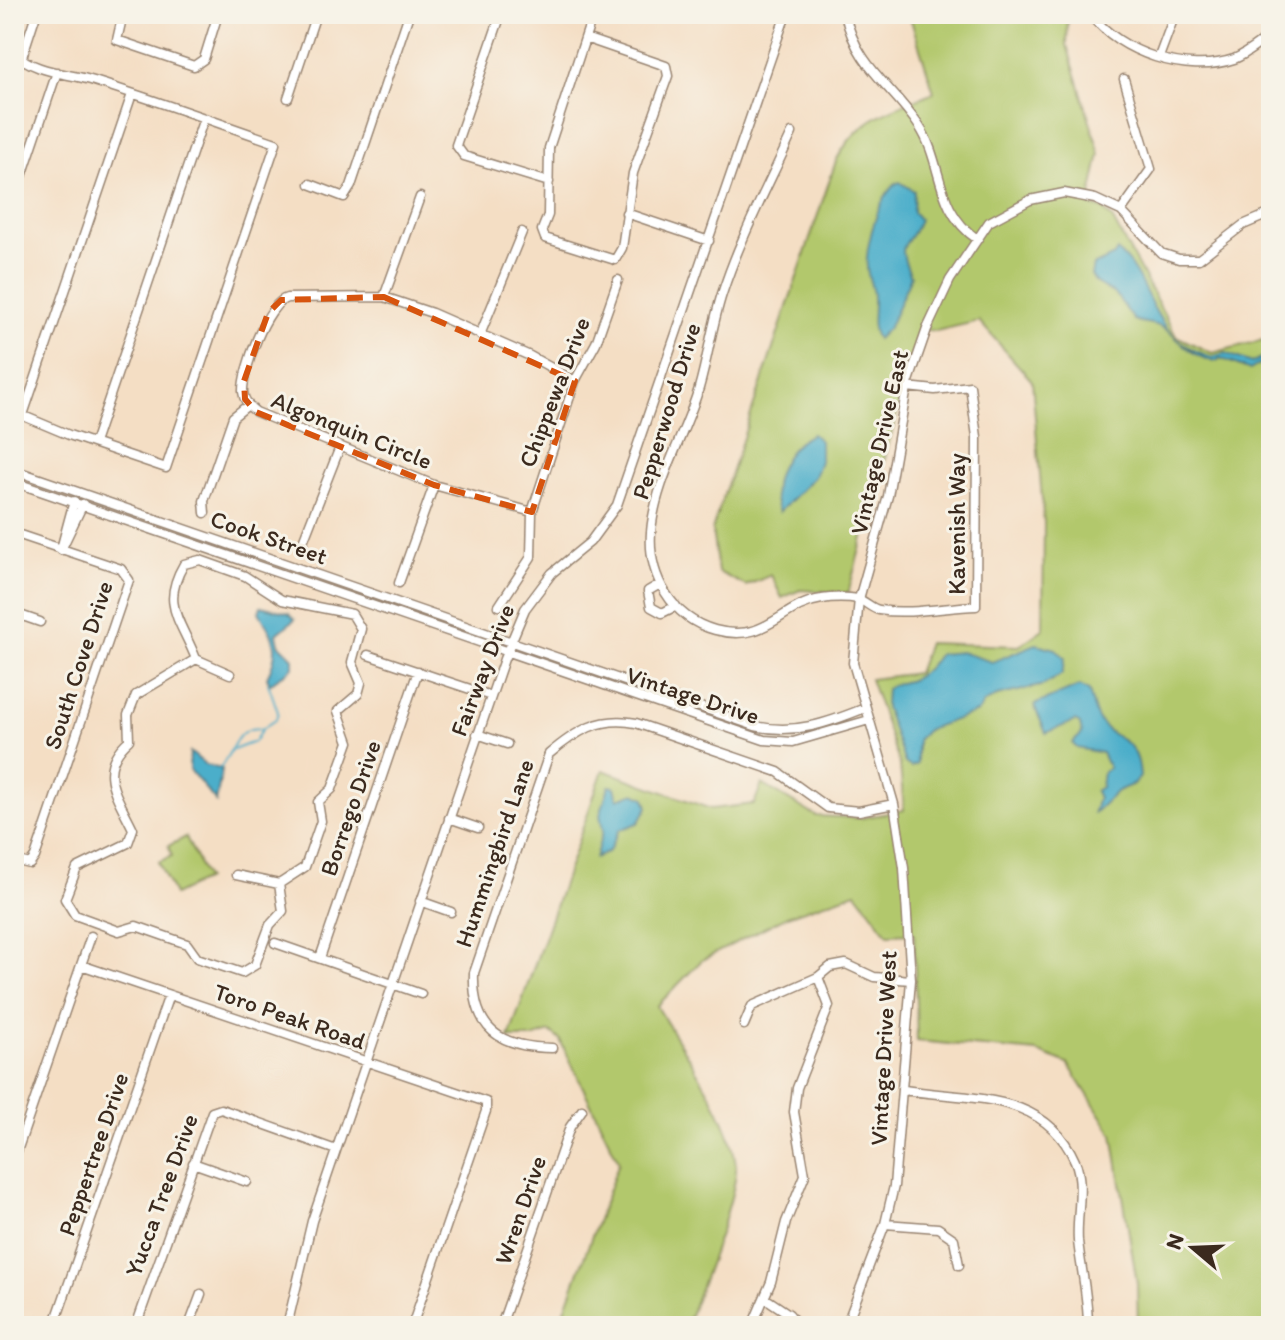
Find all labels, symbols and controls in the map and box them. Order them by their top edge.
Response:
street label: Chippewa Drive [512,313,596,471]
street label: Pepperwood Drive [625,319,707,503]
street label: Vintage Drive East [844,347,914,537]
street label: Algonquin Circle [268,385,436,475]
street label: Kavenish Way [942,453,971,595]
street label: Cook Street [207,503,331,571]
street label: South Cove Drive [37,577,119,753]
street label: Fairway Drive [444,600,520,740]
street label: Vintage Drive [623,660,763,730]
street label: Borrego Drive [313,736,387,880]
street label: Hummingbird Lane [448,755,540,951]
street label: Vintage Drive West [863,950,903,1146]
street label: Toro Peak Road [210,977,370,1055]
street label: Peppertree Drive [52,1069,134,1239]
street label: Yucca Tree Drive [118,1110,204,1280]
street label: Wren Drive [488,1152,552,1268]
north arrow [1153,1208,1233,1288]
text: N [1159,1230,1190,1253]

